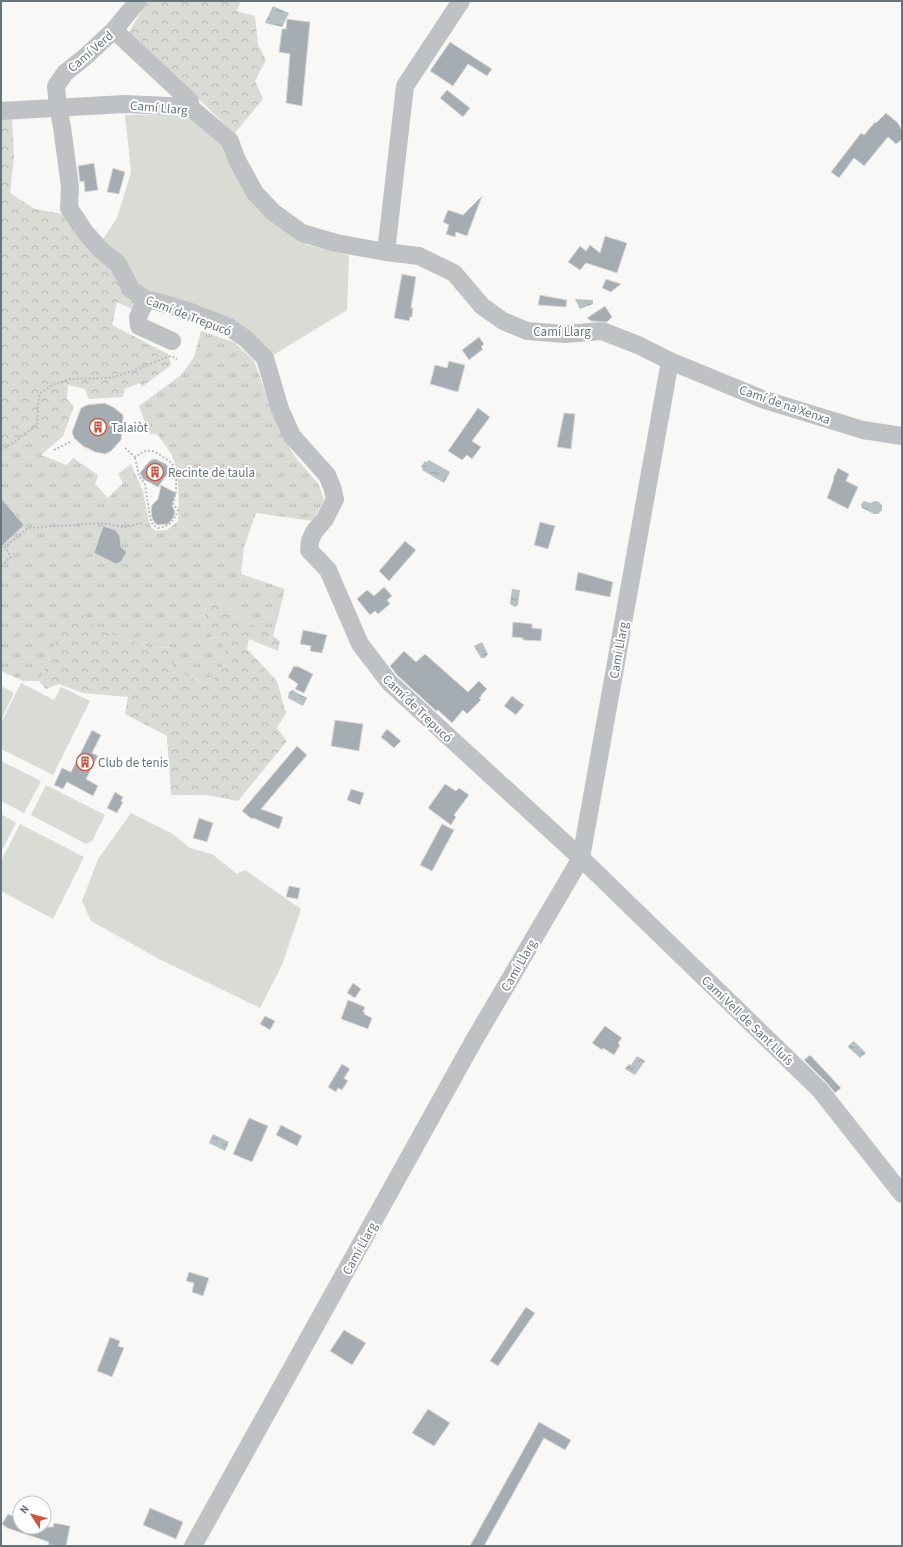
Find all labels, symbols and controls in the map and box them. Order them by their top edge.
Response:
street label: Camí Verd [64,27,117,77]
street label: Camí Llarg [129,97,189,120]
street label: Camí de Trepucó [143,291,234,341]
street label: Camí Llarg [533,323,591,341]
street label: Camí de na Xenxa [737,381,833,429]
building icon: Talaiòt [88,417,108,437]
place label: Talaiòt [111,419,148,437]
building icon: Recinte de taula [145,462,165,482]
place label: Recinte de taula [168,464,255,482]
street label: Camí Llarg [605,620,633,680]
street label: Camí de Trepucó [378,671,456,747]
building icon: Club de tenis [75,752,95,772]
place label: Club de tenis [98,754,169,772]
street label: Camí Llarg [497,936,541,995]
street label: Camí Vell de Sant Lluís [697,972,798,1070]
street label: Camí Llarg [338,1219,382,1278]
north arrow [12,1495,52,1535]
text: N [16,1502,33,1517]

